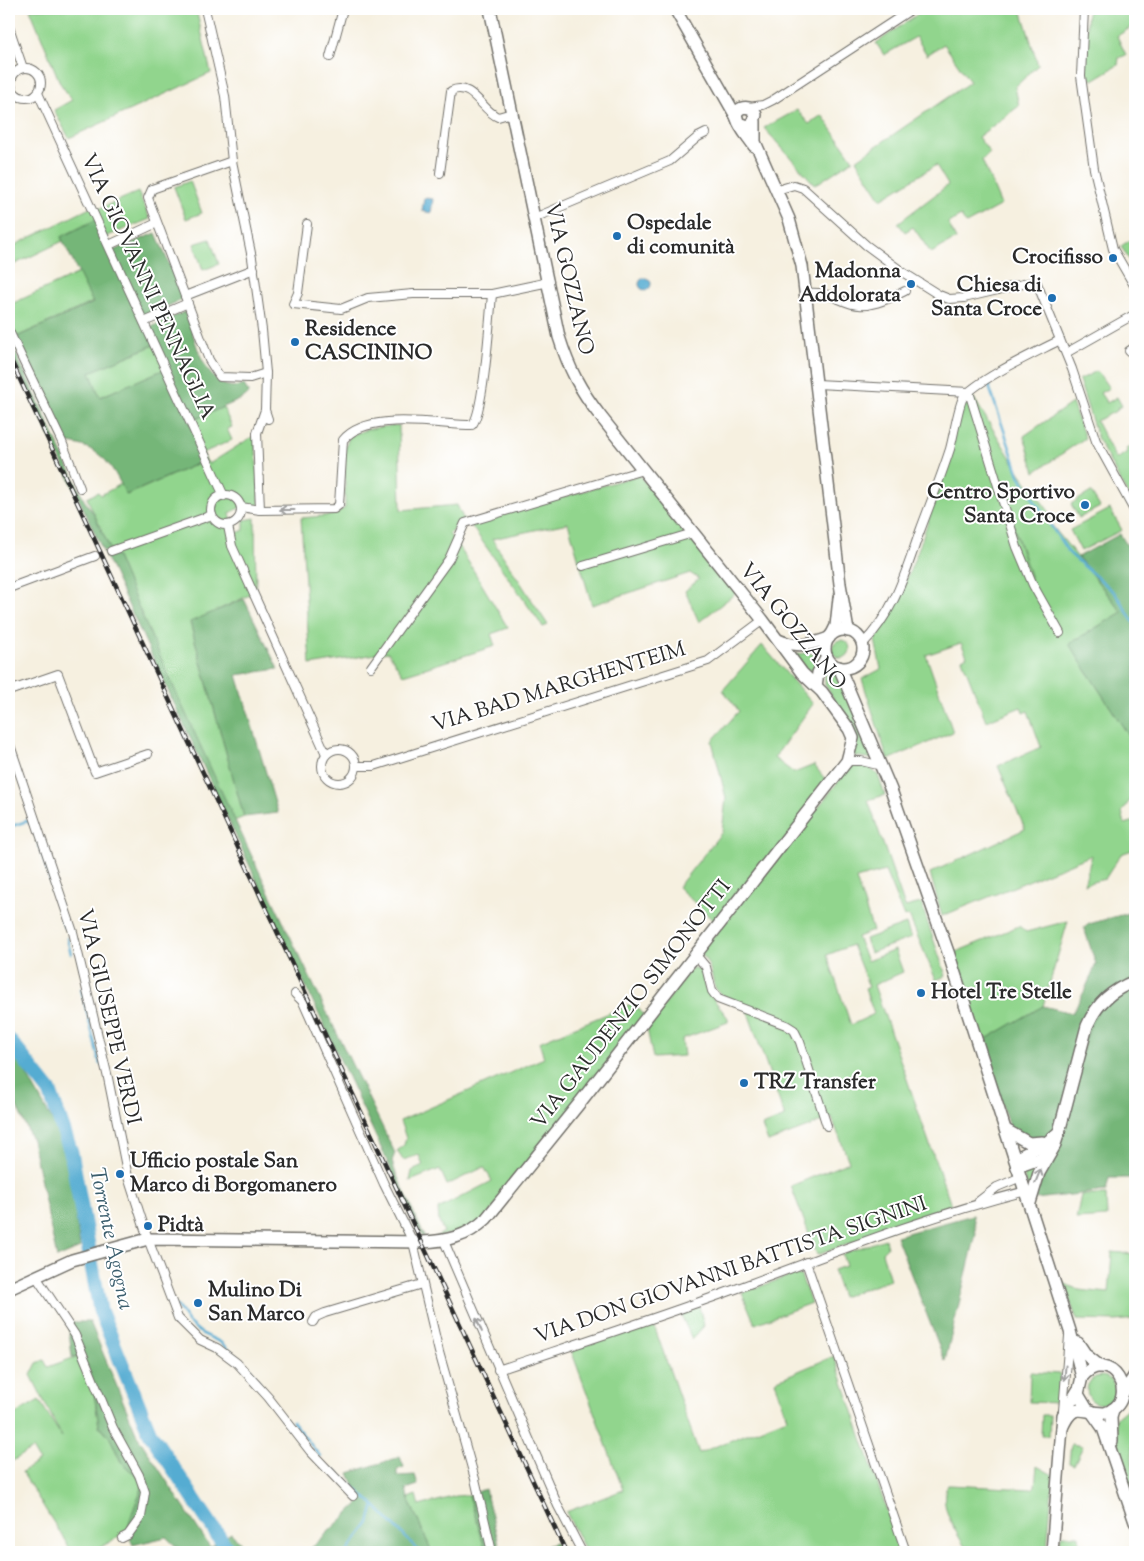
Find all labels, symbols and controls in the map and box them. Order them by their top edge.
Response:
street label: VIA GIOVANNI PENNAGLIA [72,149,222,425]
street label: VIA GOZZANO [536,200,600,358]
place label: Ospedale di comunità [627,209,735,263]
marker: Ospedale di comunità [611,230,623,242]
place label: Crocifisso [1012,243,1103,273]
marker: Crocifisso [1107,252,1119,264]
place label: Madonna Addolorata [799,257,901,311]
place label: Chiesa di Santa Croce [931,271,1042,325]
marker: Madonna Addolorata [905,278,917,290]
marker: Chiesa di Santa Croce [1046,292,1058,304]
place label: Residence CASCININO [305,315,433,369]
marker: Residence CASCININO [289,336,301,348]
place label: Centro Sportivo Santa Croce [927,478,1076,532]
marker: Centro Sportivo Santa Croce [1079,499,1091,511]
one-way arrow [280,505,296,515]
street label: VIA GOZZANO [731,557,853,697]
street label: VIA BAD MARGHENTEIM [428,635,690,741]
street label: VIA GAUDENZIO SIMONOTTI [525,874,739,1136]
street label: VIA GIUSEPPE VERDI [69,906,147,1128]
place label: Hotel Tre Stelle [931,978,1072,1008]
marker: Hotel Tre Stelle [915,987,927,999]
place label: TRZ Transfer [754,1068,876,1098]
marker: TRZ Transfer [738,1077,750,1089]
place label: Ufficio postale San Marco di Borgomanero [130,1147,337,1201]
water label: Torrente Agogna [79,1165,141,1313]
marker: Ufficio postale San Marco di Borgomanero [114,1168,126,1180]
one-way arrow [1034,1169,1043,1185]
street label: VIA DON GIOVANNI BATTISTA SIGNINI [531,1190,931,1352]
place label: Pidtà [158,1211,204,1241]
marker: Pidtà [142,1220,154,1232]
place label: Mulino Di San Marco [208,1276,305,1330]
marker: Mulino Di San Marco [192,1297,204,1309]
one-way arrow [474,1318,484,1333]
one-way arrow [1061,1365,1070,1381]

